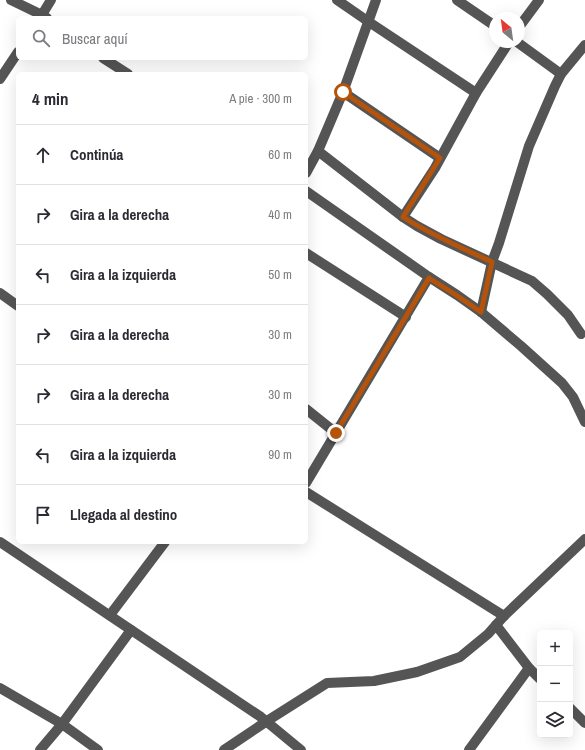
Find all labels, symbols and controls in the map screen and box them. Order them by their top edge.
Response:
north arrow [489,12,525,48]
search box [16,16,308,60]
icon: search [30,27,52,49]
text: Buscar aquí [62,28,128,49]
route start [334,83,352,101]
text: 4 min [32,87,68,110]
text: A pie · 300 m [229,90,292,107]
icon: ahead [32,144,54,166]
text: Continúa [70,144,123,165]
text: 60 m [268,146,292,163]
icon: right [32,204,54,226]
text: Gira a la derecha [70,204,169,225]
text: 40 m [268,206,292,223]
icon: left [32,264,54,286]
text: Gira a la izquierda [70,264,176,285]
text: 50 m [268,266,292,283]
icon: right [32,324,54,346]
text: Gira a la derecha [70,324,169,345]
text: 30 m [268,326,292,343]
icon: right [32,384,54,406]
text: Gira a la derecha [70,384,169,405]
text: 30 m [268,386,292,403]
route end [327,424,345,442]
icon: left [32,444,54,466]
text: Gira a la izquierda [70,444,176,465]
text: 90 m [268,446,292,463]
icon: arrive [32,504,54,526]
text: Llegada al destino [70,504,177,525]
map controls [537,630,573,738]
button: + [537,630,573,666]
button: − [537,666,573,702]
button: layers [537,702,573,738]

